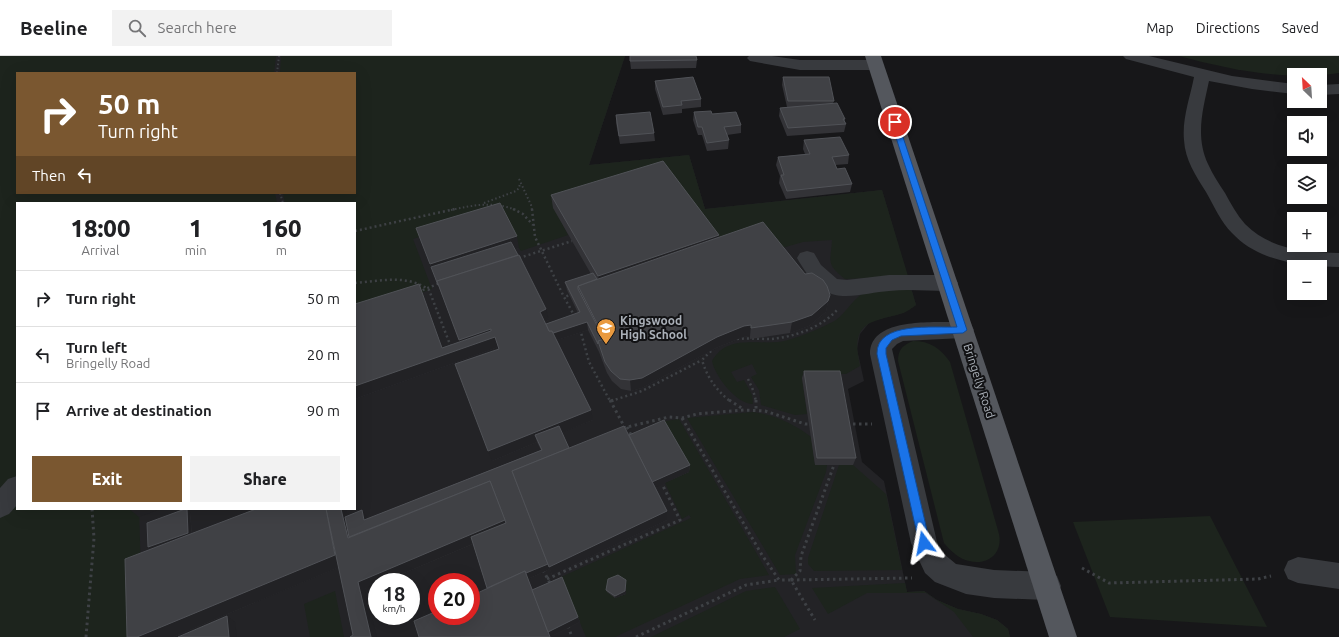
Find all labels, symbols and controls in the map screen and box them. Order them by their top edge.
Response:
search box [112,10,392,46]
text: Beeline [20,17,88,39]
icon: search [126,17,148,39]
text: Search here [158,19,237,36]
text: Map [1146,20,1174,36]
text: Directions [1196,20,1260,36]
text: Saved [1282,20,1319,36]
north arrow [1287,68,1327,108]
map controls [1287,68,1327,300]
icon: right [32,88,84,140]
text: 50 m [98,88,160,119]
pin [878,105,912,139]
icon: arrive [884,111,906,133]
button: sound [1287,116,1327,156]
text: Turn right [98,121,178,141]
icon: left [74,164,96,186]
button: layers [1287,164,1327,204]
text: Then [32,167,66,184]
button: + [1287,212,1327,252]
text: 18:00 [70,215,130,242]
text: 1 [189,215,202,242]
text: 160 [261,215,302,242]
text: Arrival [81,243,119,257]
text: min [185,243,207,257]
text: m [276,243,287,257]
button: − [1287,260,1327,300]
icon: right [32,288,54,310]
text: Turn right [66,290,136,307]
text: 50 m [307,290,340,307]
place label: Kingswood High School [620,314,687,341]
school or university icon: Kingswood High School [595,317,617,345]
text: Turn left [66,339,127,356]
street label: Bringelly Road [961,342,998,420]
icon: left [32,344,54,366]
text: 20 m [307,346,340,363]
text: Bringelly Road [66,356,150,370]
icon: arrive [32,400,54,422]
text: Arrive at destination [66,402,212,419]
text: 90 m [307,402,340,419]
button: Exit [32,456,182,502]
button: Share [190,456,340,502]
position arrow [903,522,945,564]
speed limit sign: 20 [428,573,480,625]
text: 18 [383,582,405,605]
text: km/h [382,603,406,614]

